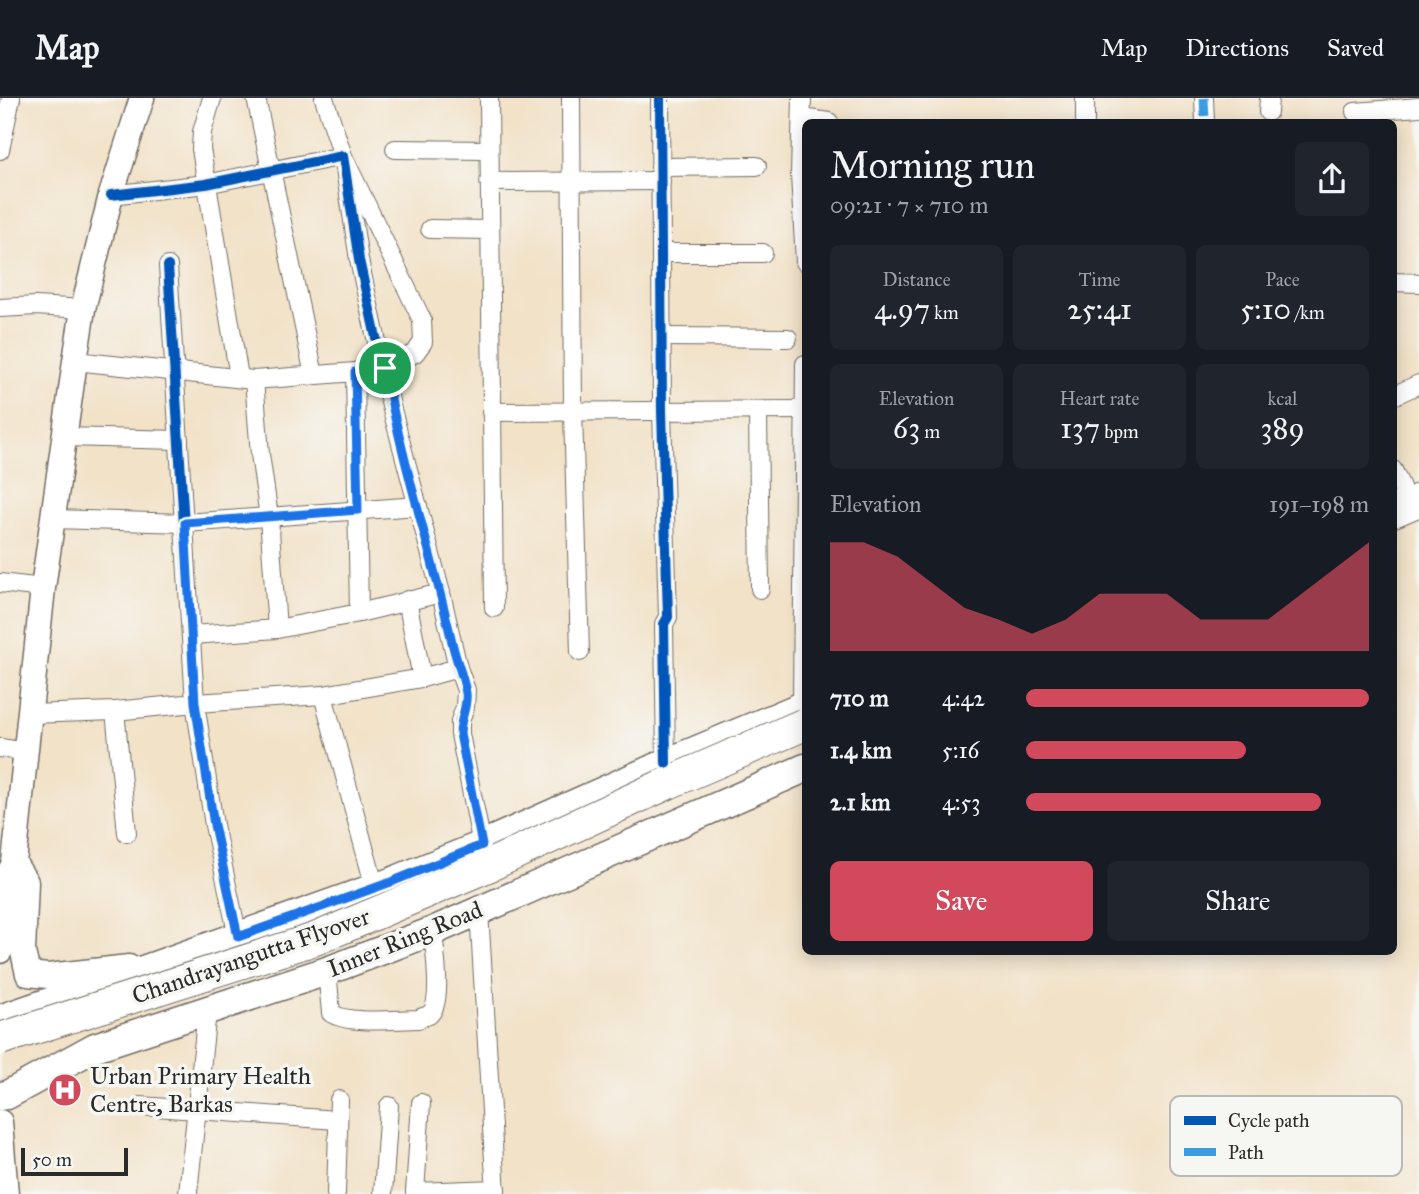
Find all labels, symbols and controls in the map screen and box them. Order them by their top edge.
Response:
text: Map [35,28,99,68]
text: Map [1101,33,1148,63]
text: Directions [1186,33,1289,63]
text: Saved [1327,33,1384,63]
text: Morning run [830,142,1035,188]
button: share [1295,142,1369,216]
text: 09:21 · 7 × 710 m [830,191,988,219]
text: Distance [882,268,951,291]
text: Time [1078,268,1121,291]
text: Pace [1265,268,1300,291]
text: 4.97 [874,291,930,327]
text: 25:41 [1067,291,1132,327]
text: 5:10 [1240,291,1291,327]
text: km [930,301,959,324]
text: /km [1291,301,1325,324]
pin [355,338,415,398]
icon: arrive [366,349,404,387]
text: Elevation [879,387,954,410]
text: Heart rate [1060,387,1139,410]
text: kcal [1268,387,1297,410]
text: 63 [893,410,920,446]
text: 137 [1060,410,1100,446]
text: 389 [1260,410,1305,446]
text: m [920,420,940,443]
text: bpm [1100,420,1139,443]
text: Elevation [830,490,921,518]
text: 191–198 m [1269,490,1369,518]
text: 710 m [830,684,889,712]
text: 4:42 [942,684,985,712]
text: 1.4 km [830,736,892,764]
text: 5:16 [942,736,979,764]
text: 2.1 km [830,788,891,816]
text: 4:53 [942,788,981,816]
button: Save [830,861,1093,941]
button: Share [1107,861,1369,941]
street label: Inner Ring Road [323,894,487,984]
street label: Chandrayangutta Flyover [128,901,374,1011]
place label: Urban Primary Health Centre, Barkas [90,1061,311,1119]
hospital icon: Urban Primary Health Centre, Barkas [46,1071,84,1109]
legend [1170,1096,1402,1176]
text: Cycle path [1228,1109,1310,1132]
text: Path [1228,1141,1264,1164]
scale bar [21,1145,128,1177]
text: 50 m [32,1148,72,1171]

